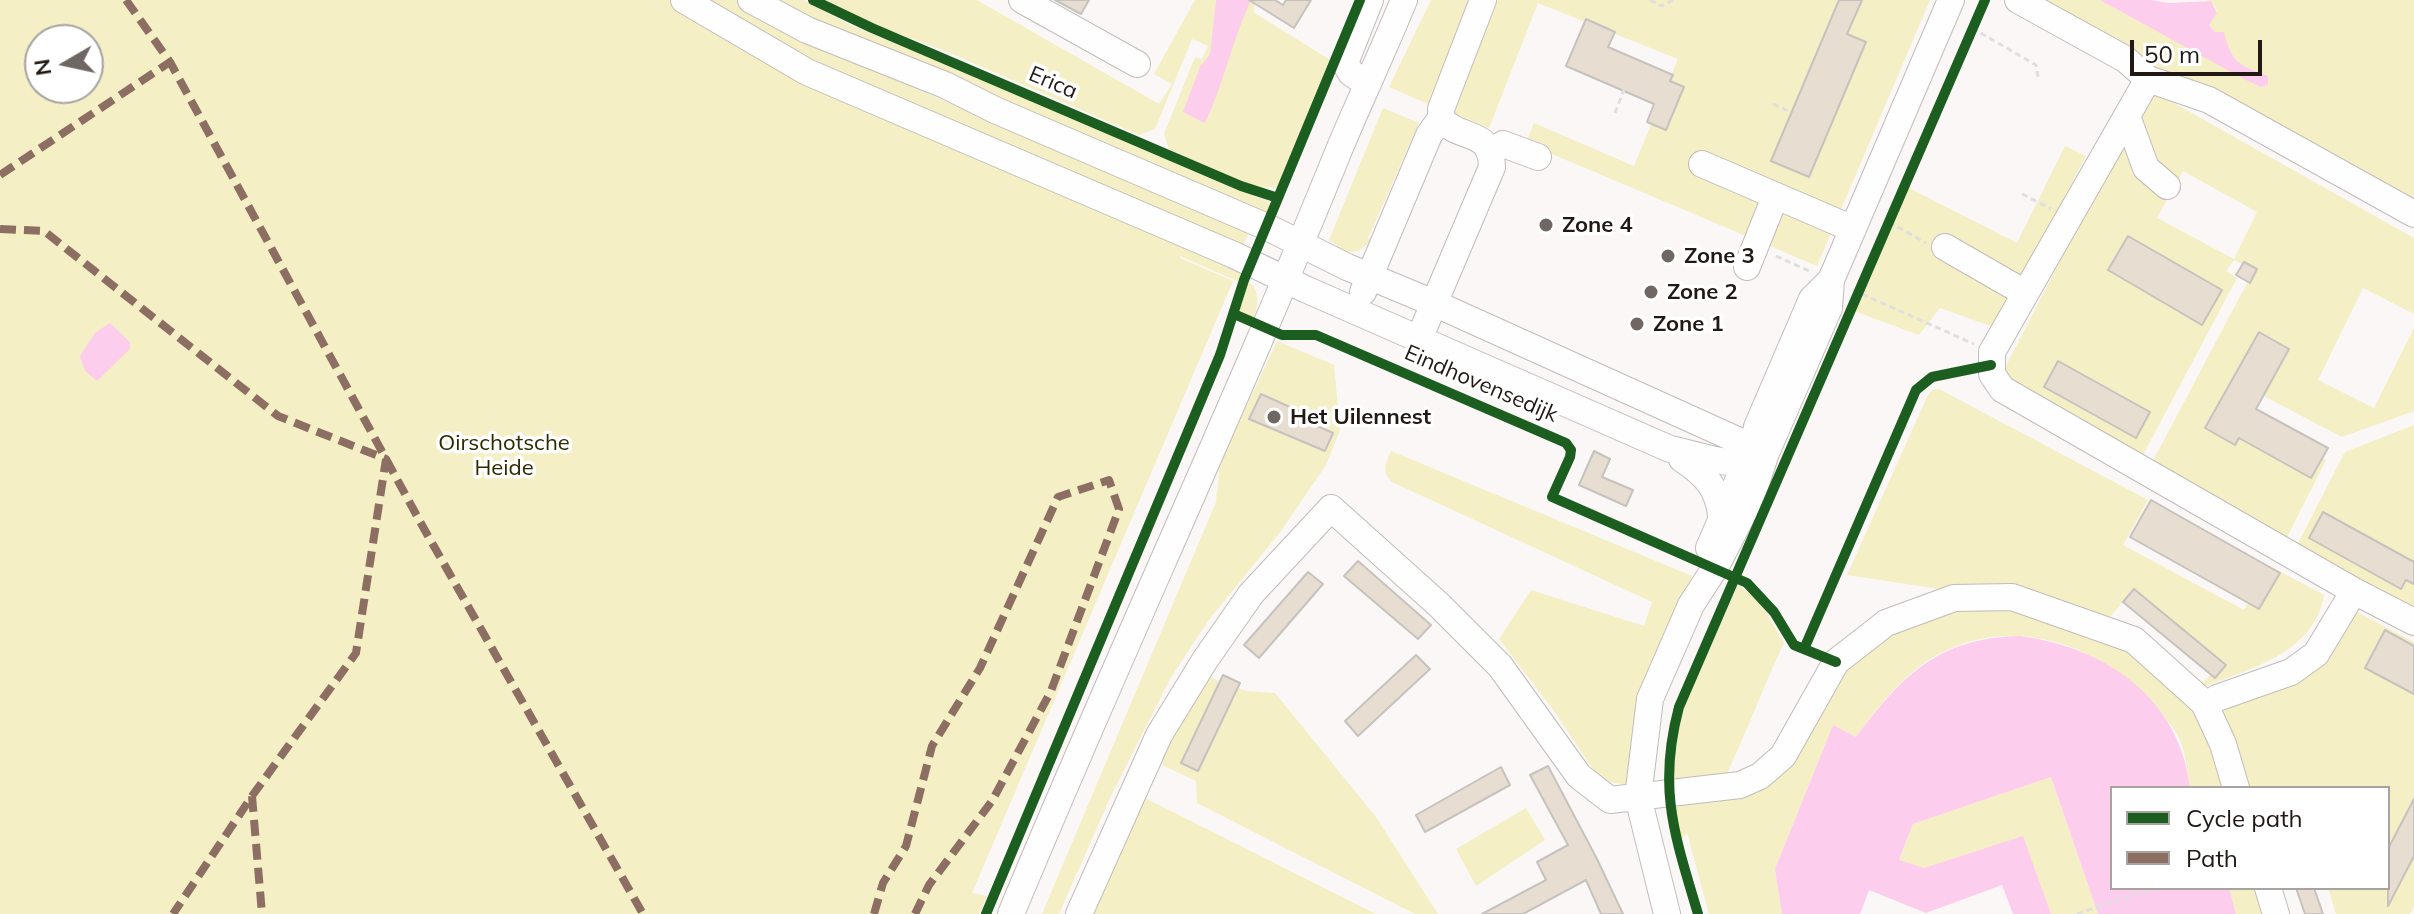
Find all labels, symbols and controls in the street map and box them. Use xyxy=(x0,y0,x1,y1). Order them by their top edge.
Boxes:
north arrow xyxy=(24,24,104,104)
scale bar xyxy=(2134,24,2266,74)
text: 50 m xyxy=(2144,39,2200,69)
text: N xyxy=(27,57,57,78)
street label: Erica xyxy=(1025,61,1081,105)
place label: Zone 4 xyxy=(1562,212,1633,238)
marker: Zone 4 xyxy=(1537,216,1555,234)
place label: Zone 3 xyxy=(1684,243,1755,269)
marker: Zone 3 xyxy=(1659,247,1677,265)
place label: Zone 2 xyxy=(1667,279,1738,305)
marker: Zone 2 xyxy=(1642,283,1660,301)
place label: Zone 1 xyxy=(1653,311,1724,337)
marker: Zone 1 xyxy=(1628,315,1646,333)
street label: Eindhovensedijk xyxy=(1400,340,1562,428)
place label: Het Uilennest xyxy=(1290,404,1431,430)
marker: Het Uilennest xyxy=(1265,408,1283,426)
park label: Oirschotsche Heide xyxy=(438,430,570,482)
legend xyxy=(2110,786,2390,890)
text: Cycle path xyxy=(2186,803,2303,833)
text: Path xyxy=(2186,843,2238,873)

